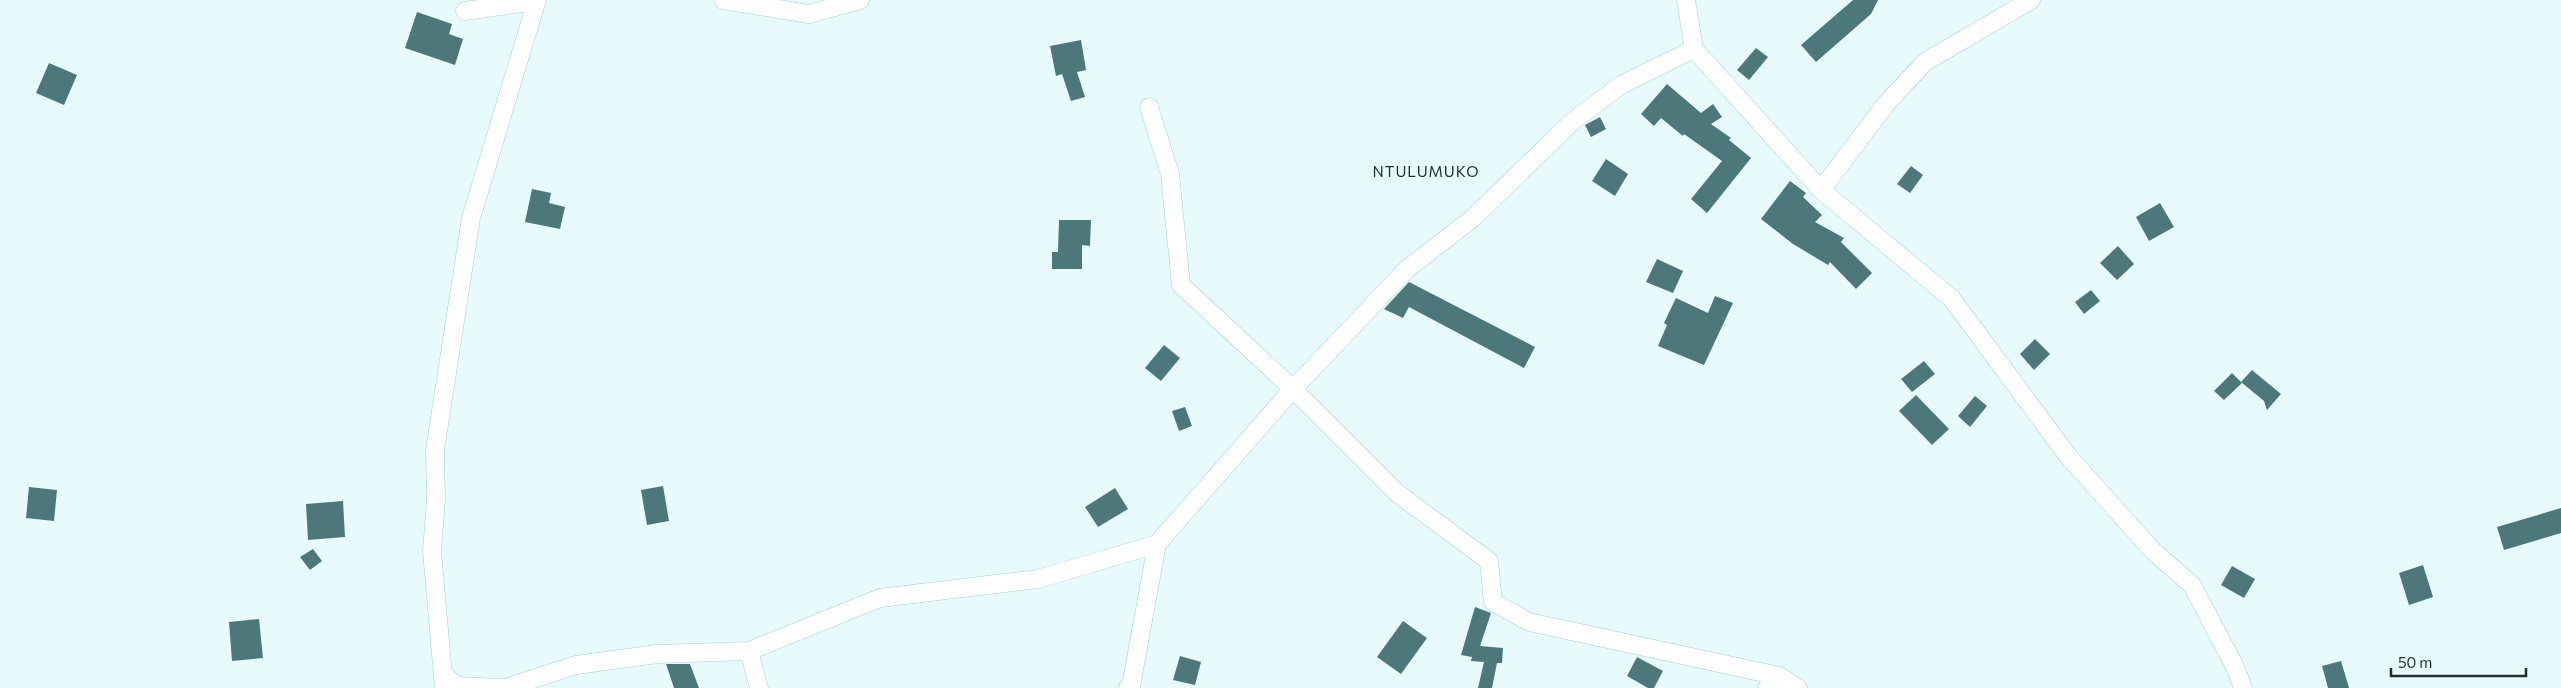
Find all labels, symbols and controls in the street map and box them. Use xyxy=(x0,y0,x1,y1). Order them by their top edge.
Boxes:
district label: NTULUMUKO xyxy=(1372,162,1480,180)
scale bar xyxy=(2391,646,2526,678)
text: 50 m xyxy=(2398,653,2432,671)

